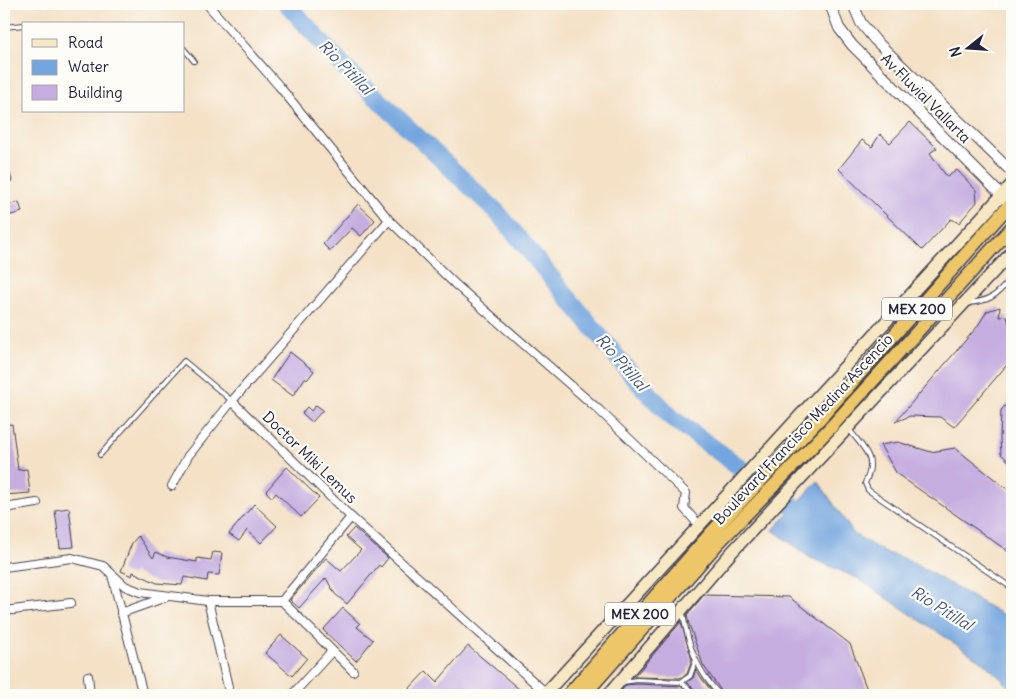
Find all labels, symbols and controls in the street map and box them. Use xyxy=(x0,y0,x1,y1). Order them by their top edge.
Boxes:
legend xyxy=(22,22,185,112)
north arrow xyxy=(944,22,994,72)
text: Road xyxy=(68,33,103,52)
water label: Rio Pitillal xyxy=(315,35,379,100)
text: N xyxy=(946,45,966,59)
street label: Av Fluvial Vallarta xyxy=(877,49,975,147)
text: Water xyxy=(68,57,109,76)
text: Building xyxy=(68,83,123,102)
road number: MEX 200 xyxy=(882,298,952,320)
water label: Rio Pitillal xyxy=(592,330,654,396)
street label: Boulevard Francisco Medina Ascencio xyxy=(709,330,897,528)
street label: Doctor Miki Lemus xyxy=(259,407,361,507)
water label: Rio Pitillal xyxy=(908,581,978,636)
road number: MEX 200 xyxy=(605,602,675,626)

